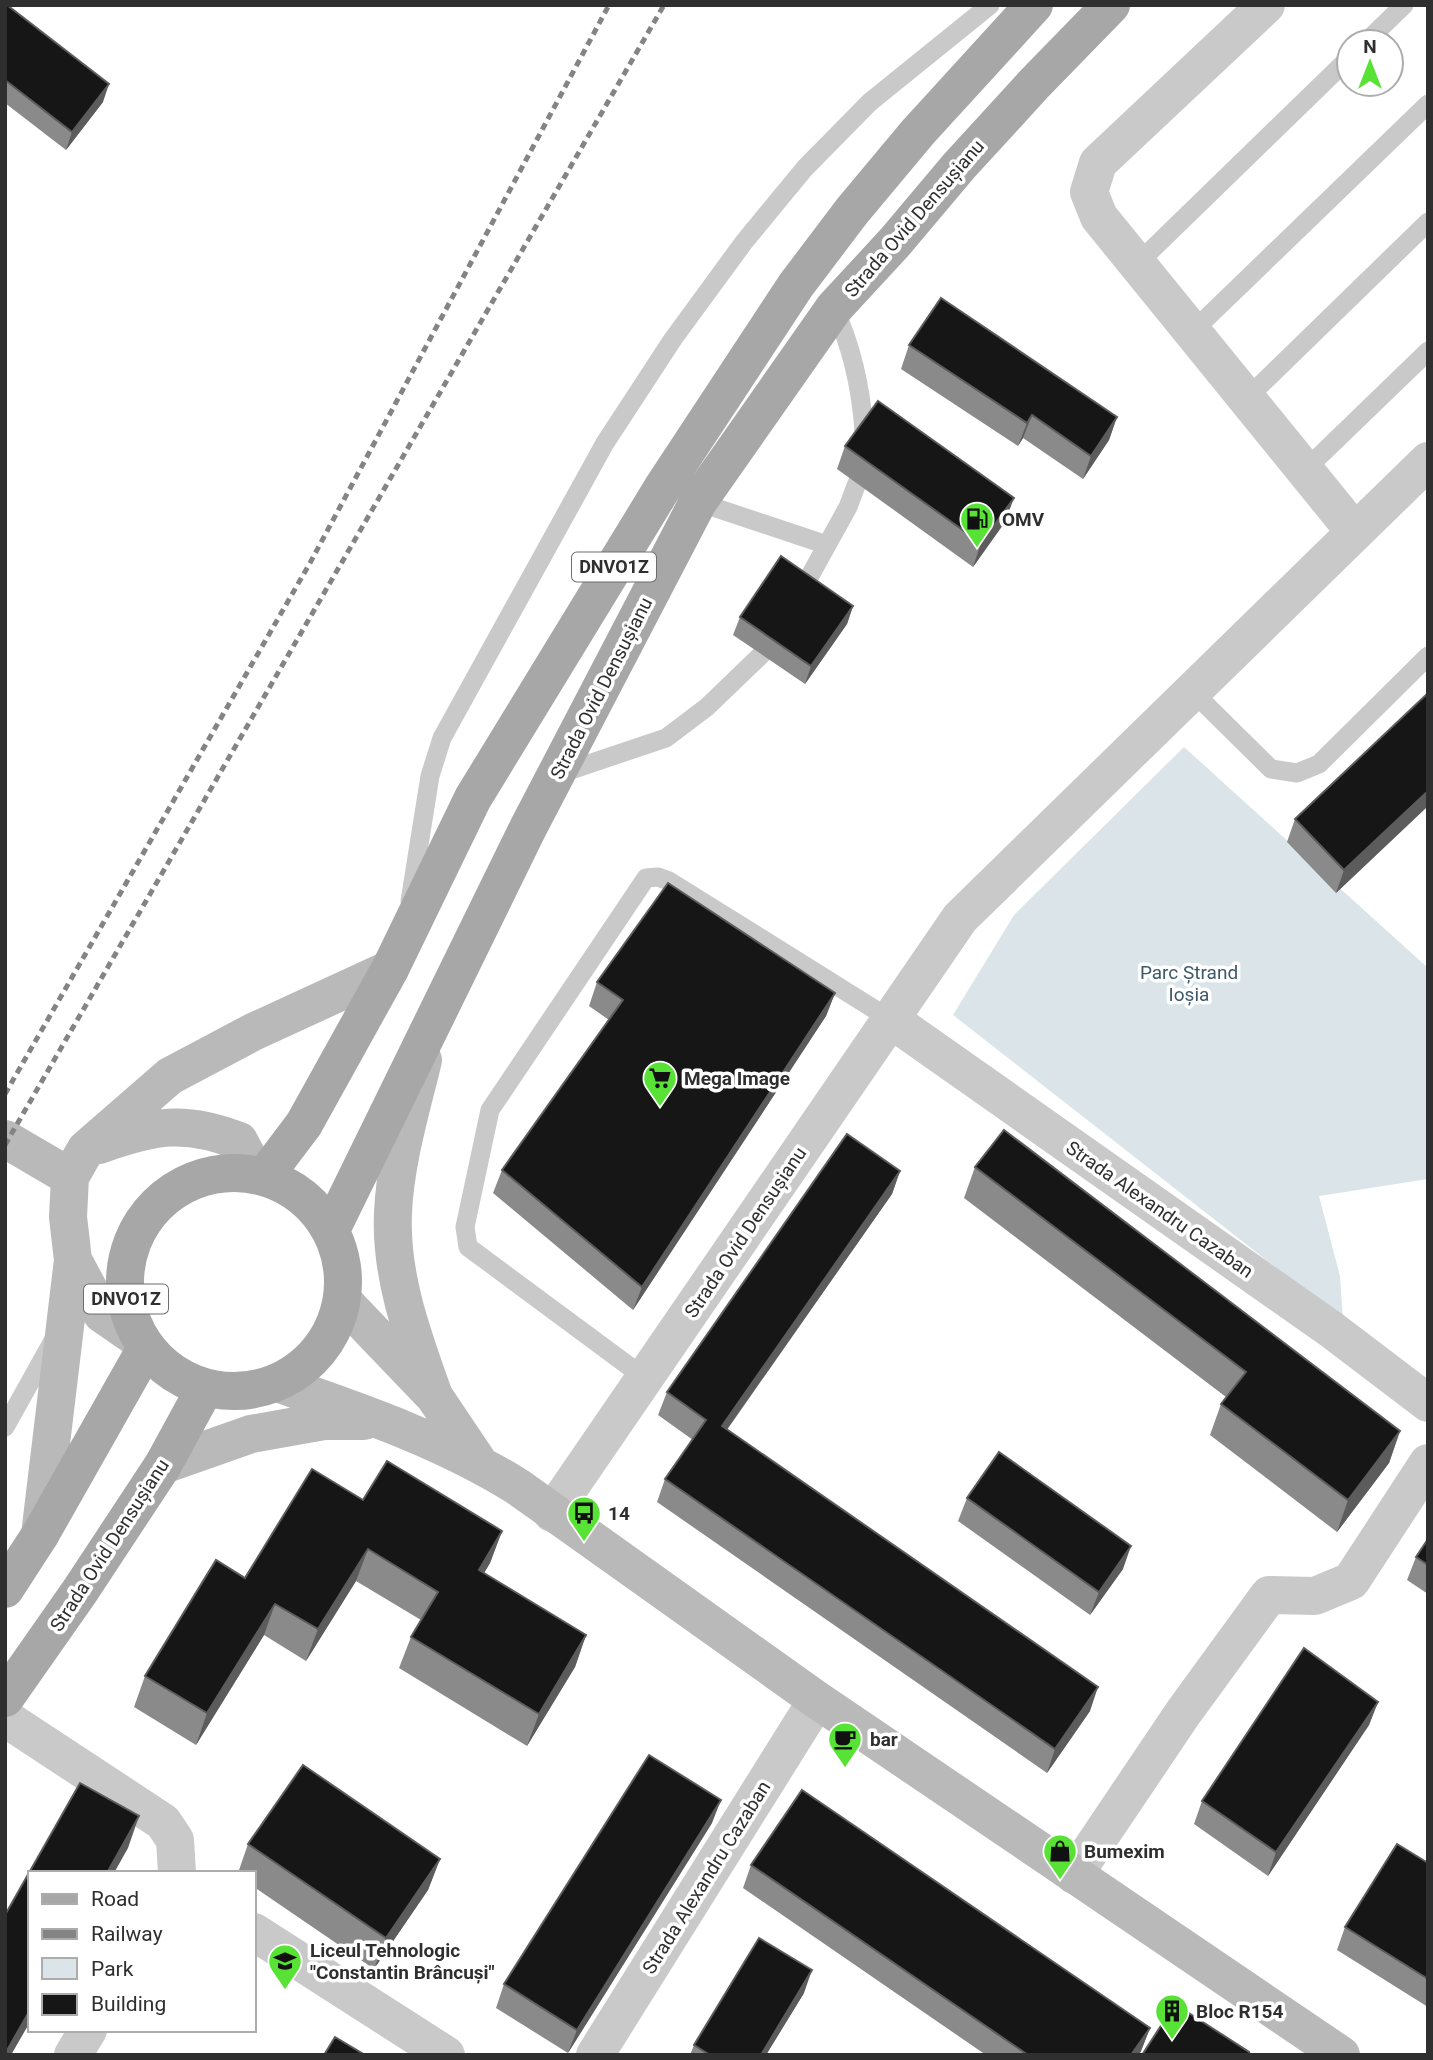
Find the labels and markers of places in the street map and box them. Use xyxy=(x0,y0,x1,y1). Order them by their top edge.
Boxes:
fuel station icon: OMV xyxy=(958,500,996,549)
place label: OMV xyxy=(1002,508,1045,531)
supermarket icon: Mega Image xyxy=(641,1059,679,1108)
place label: Mega Image xyxy=(684,1067,790,1090)
bus stop icon: 14 xyxy=(565,1494,603,1543)
place label: 14 xyxy=(608,1502,630,1525)
cafe icon: bar xyxy=(826,1720,864,1769)
place label: bar xyxy=(870,1728,898,1751)
shop icon: Bumexim xyxy=(1041,1832,1079,1881)
place label: Bumexim xyxy=(1084,1840,1165,1863)
place label: Liceul Tehnologic "Constantin Brâncuși" xyxy=(310,1939,495,1984)
school or university icon: Liceul Tehnologic "Constantin Brâncuși" xyxy=(266,1942,304,1991)
building icon: Bloc R154 xyxy=(1153,1992,1191,2041)
place label: Bloc R154 xyxy=(1196,2000,1283,2023)

